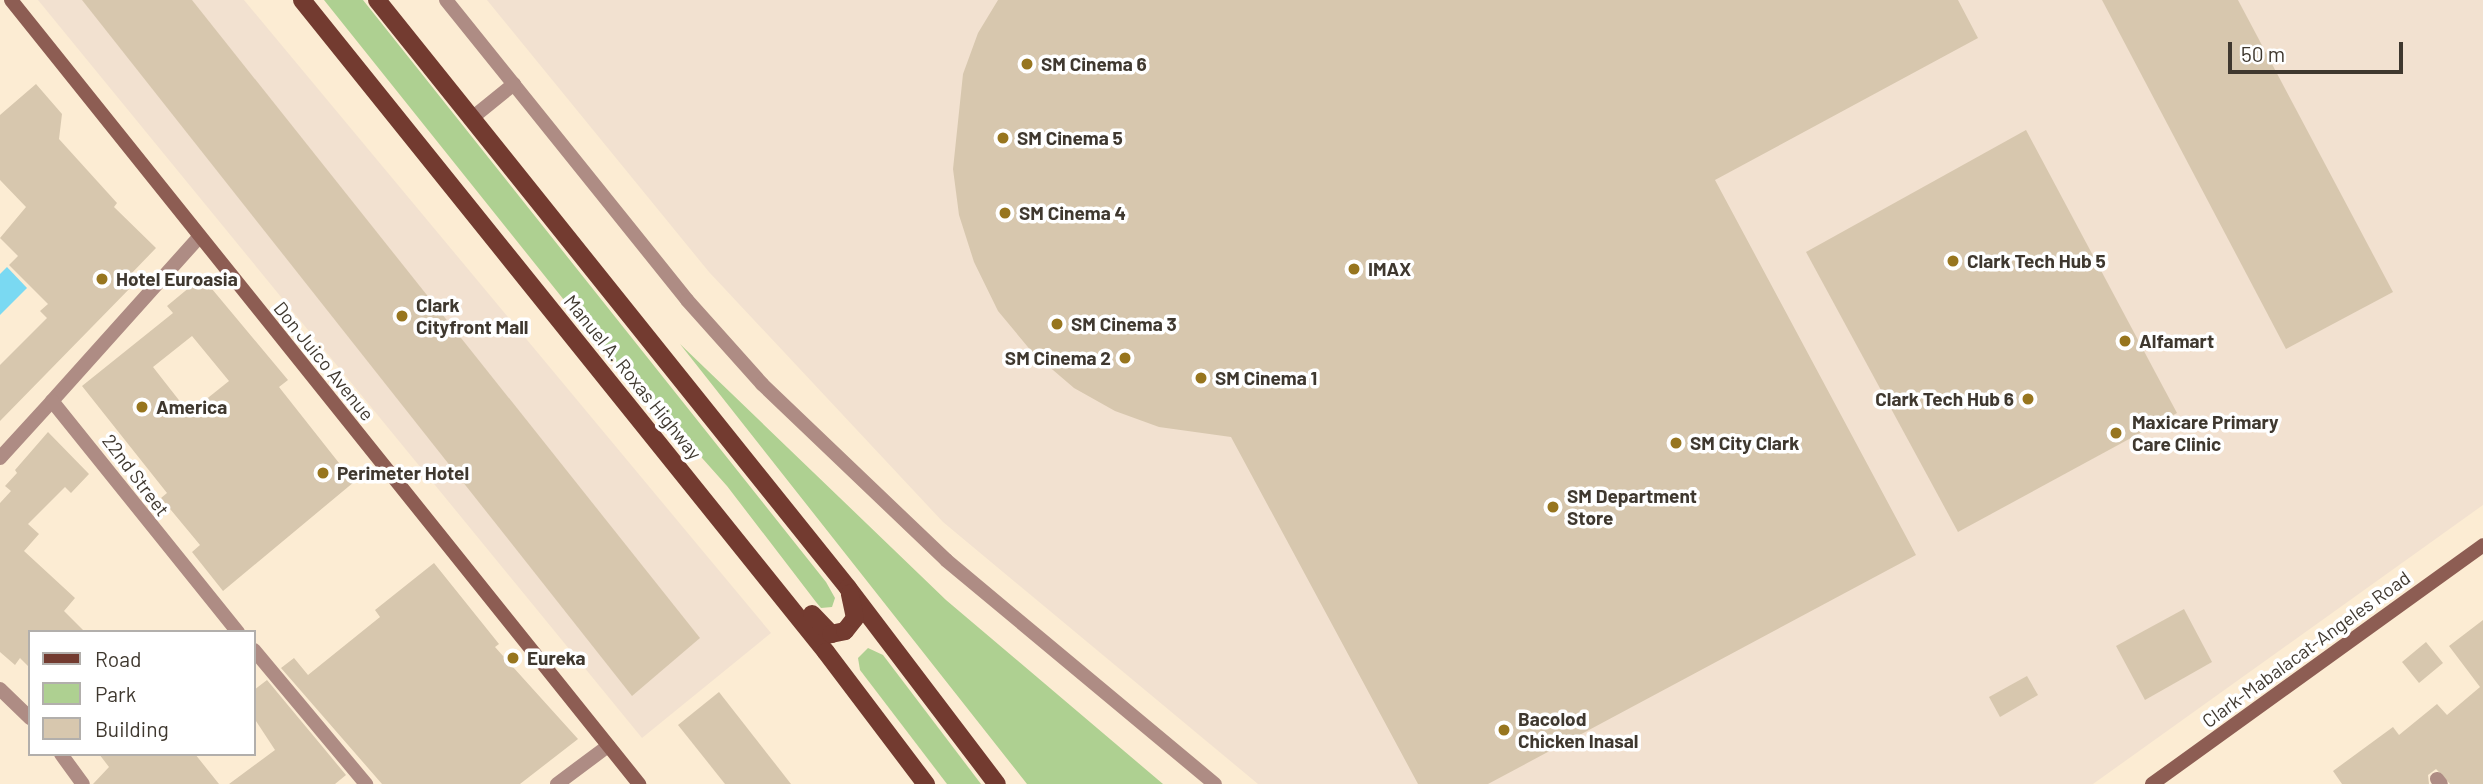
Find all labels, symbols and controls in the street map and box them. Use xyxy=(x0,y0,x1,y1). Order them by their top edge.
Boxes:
scale bar xyxy=(2231,28,2406,72)
text: 50 m xyxy=(2241,41,2285,66)
place label: SM Cinema 6 xyxy=(1041,53,1147,75)
marker: SM Cinema 6 xyxy=(1019,56,1035,72)
place label: SM Cinema 5 xyxy=(1017,127,1123,149)
marker: SM Cinema 5 xyxy=(995,130,1011,146)
place label: SM Cinema 4 xyxy=(1019,202,1126,224)
marker: SM Cinema 4 xyxy=(997,205,1013,221)
place label: Clark Tech Hub 5 xyxy=(1967,250,2106,272)
marker: Clark Tech Hub 5 xyxy=(1945,253,1961,269)
place label: IMAX xyxy=(1368,258,1411,280)
marker: IMAX xyxy=(1346,261,1362,277)
place label: Hotel Euroasia xyxy=(116,268,238,290)
marker: Hotel Euroasia xyxy=(94,271,110,287)
street label: Manuel A. Roxas Highway xyxy=(560,290,706,464)
place label: Clark Cityfront Mall xyxy=(416,294,528,338)
street label: Don Juico Avenue xyxy=(269,297,379,425)
marker: Clark Cityfront Mall xyxy=(394,308,410,324)
place label: SM Cinema 3 xyxy=(1071,313,1177,335)
marker: SM Cinema 3 xyxy=(1049,316,1065,332)
place label: Alfamart xyxy=(2139,330,2214,352)
marker: Alfamart xyxy=(2117,333,2133,349)
place label: SM Cinema 2 xyxy=(1005,347,1111,369)
marker: SM Cinema 2 xyxy=(1117,350,1133,366)
place label: SM Cinema 1 xyxy=(1215,367,1317,389)
marker: SM Cinema 1 xyxy=(1193,370,1209,386)
place label: Clark Tech Hub 6 xyxy=(1875,388,2014,410)
marker: Clark Tech Hub 6 xyxy=(2020,391,2036,407)
place label: America xyxy=(156,396,227,418)
marker: America xyxy=(134,399,150,415)
place label: Maxicare Primary Care Clinic xyxy=(2132,411,2279,455)
marker: Maxicare Primary Care Clinic xyxy=(2106,423,2126,443)
street label: 22nd Street xyxy=(98,430,174,520)
place label: SM City Clark xyxy=(1690,432,1799,454)
marker: SM City Clark xyxy=(1668,435,1684,451)
place label: Perimeter Hotel xyxy=(337,462,469,484)
marker: Perimeter Hotel xyxy=(315,465,331,481)
place label: SM Department Store xyxy=(1567,485,1697,529)
marker: SM Department Store xyxy=(1545,499,1561,515)
street label: Clark-Mabalacat-Angeles Road xyxy=(2198,566,2414,732)
legend xyxy=(28,630,256,756)
text: Road xyxy=(95,646,141,671)
place label: Eureka xyxy=(527,647,586,669)
marker: Eureka xyxy=(505,650,521,666)
text: Park xyxy=(95,681,136,706)
place label: Bacolod Chicken Inasal xyxy=(1518,708,1638,752)
text: Building xyxy=(95,716,169,741)
marker: Bacolod Chicken Inasal xyxy=(1496,722,1512,738)

